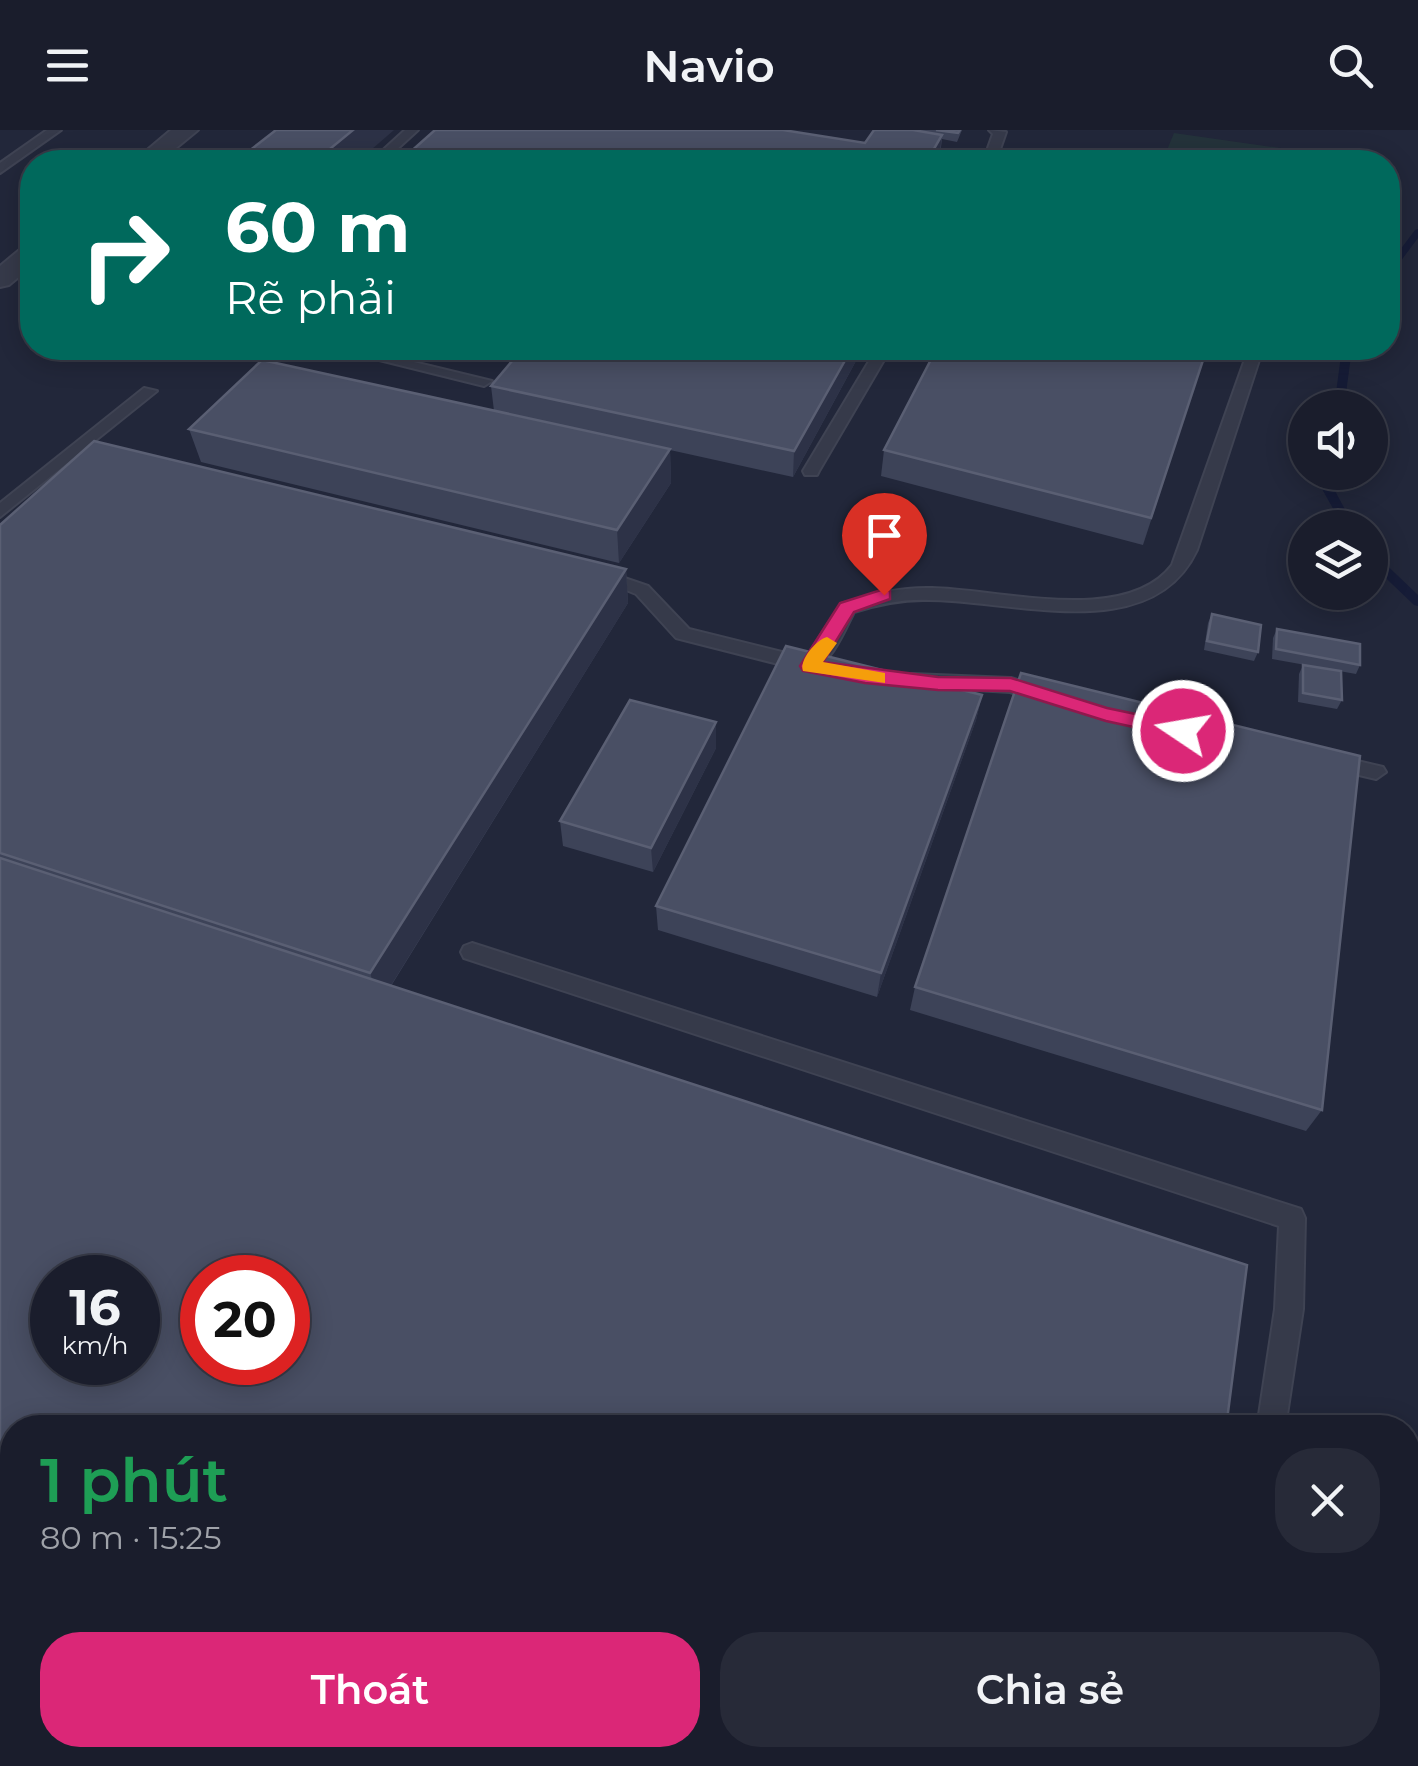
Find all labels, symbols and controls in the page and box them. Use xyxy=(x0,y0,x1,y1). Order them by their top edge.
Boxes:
icon: menu xyxy=(40,38,95,93)
text: Navio xyxy=(643,38,775,93)
icon: search xyxy=(1323,38,1378,93)
text: 60 m xyxy=(225,184,410,270)
icon: right xyxy=(60,190,190,320)
text: Rẽ phải xyxy=(225,270,396,325)
map controls xyxy=(1288,390,1388,610)
button: sound xyxy=(1288,390,1388,490)
pin xyxy=(842,493,927,596)
icon: arrive xyxy=(857,508,912,563)
button: layers xyxy=(1288,510,1388,610)
position arrow xyxy=(1131,679,1235,783)
speed limit sign: 20 xyxy=(180,1255,310,1385)
text: 16 xyxy=(69,1277,121,1338)
text: km/h xyxy=(62,1330,128,1360)
text: 1 phút xyxy=(40,1444,228,1517)
button: close xyxy=(1275,1448,1380,1553)
text: 80 m · 15:25 xyxy=(40,1518,222,1557)
button: Thoát xyxy=(40,1632,700,1747)
button: Chia sẻ xyxy=(720,1632,1380,1747)

